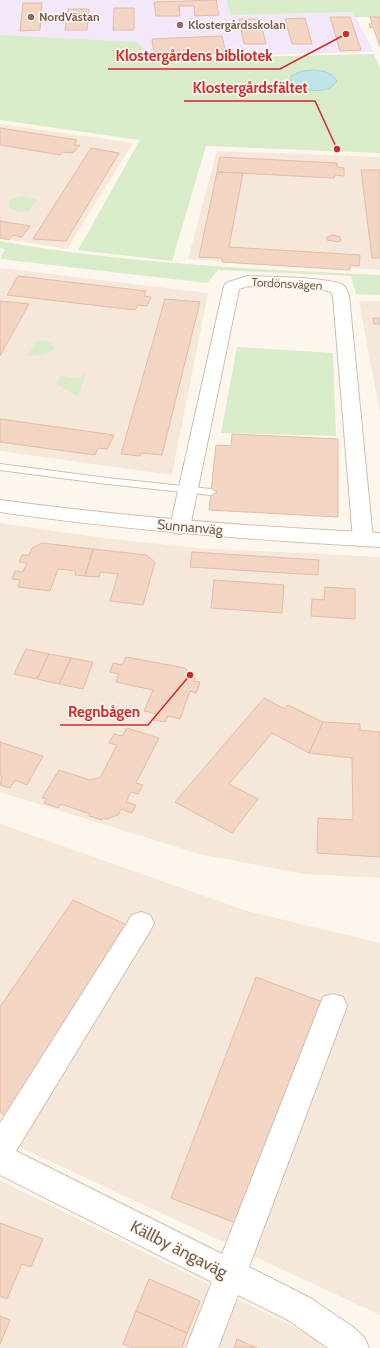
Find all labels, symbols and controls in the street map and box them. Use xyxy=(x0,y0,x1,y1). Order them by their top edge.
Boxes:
place label: NordVästan xyxy=(39,9,100,24)
marker: NordVästan xyxy=(26,12,36,22)
place label: Klostergårdsskolan xyxy=(188,17,286,32)
marker: Klostergårdsskolan xyxy=(175,20,185,30)
callout: Klostergårdens bibliotek xyxy=(108,42,280,69)
text: Klostergårdens bibliotek xyxy=(116,47,273,65)
callout: Klostergårdsfältet xyxy=(184,74,315,101)
text: Klostergårdsfältet xyxy=(192,79,308,97)
street label: Tordönsvägen xyxy=(251,274,323,293)
street label: Sunnanväg xyxy=(156,515,225,539)
callout: Regnbågen xyxy=(60,698,148,725)
text: Regnbågen xyxy=(68,703,140,721)
street label: Källby ängaväg xyxy=(127,1216,231,1282)

